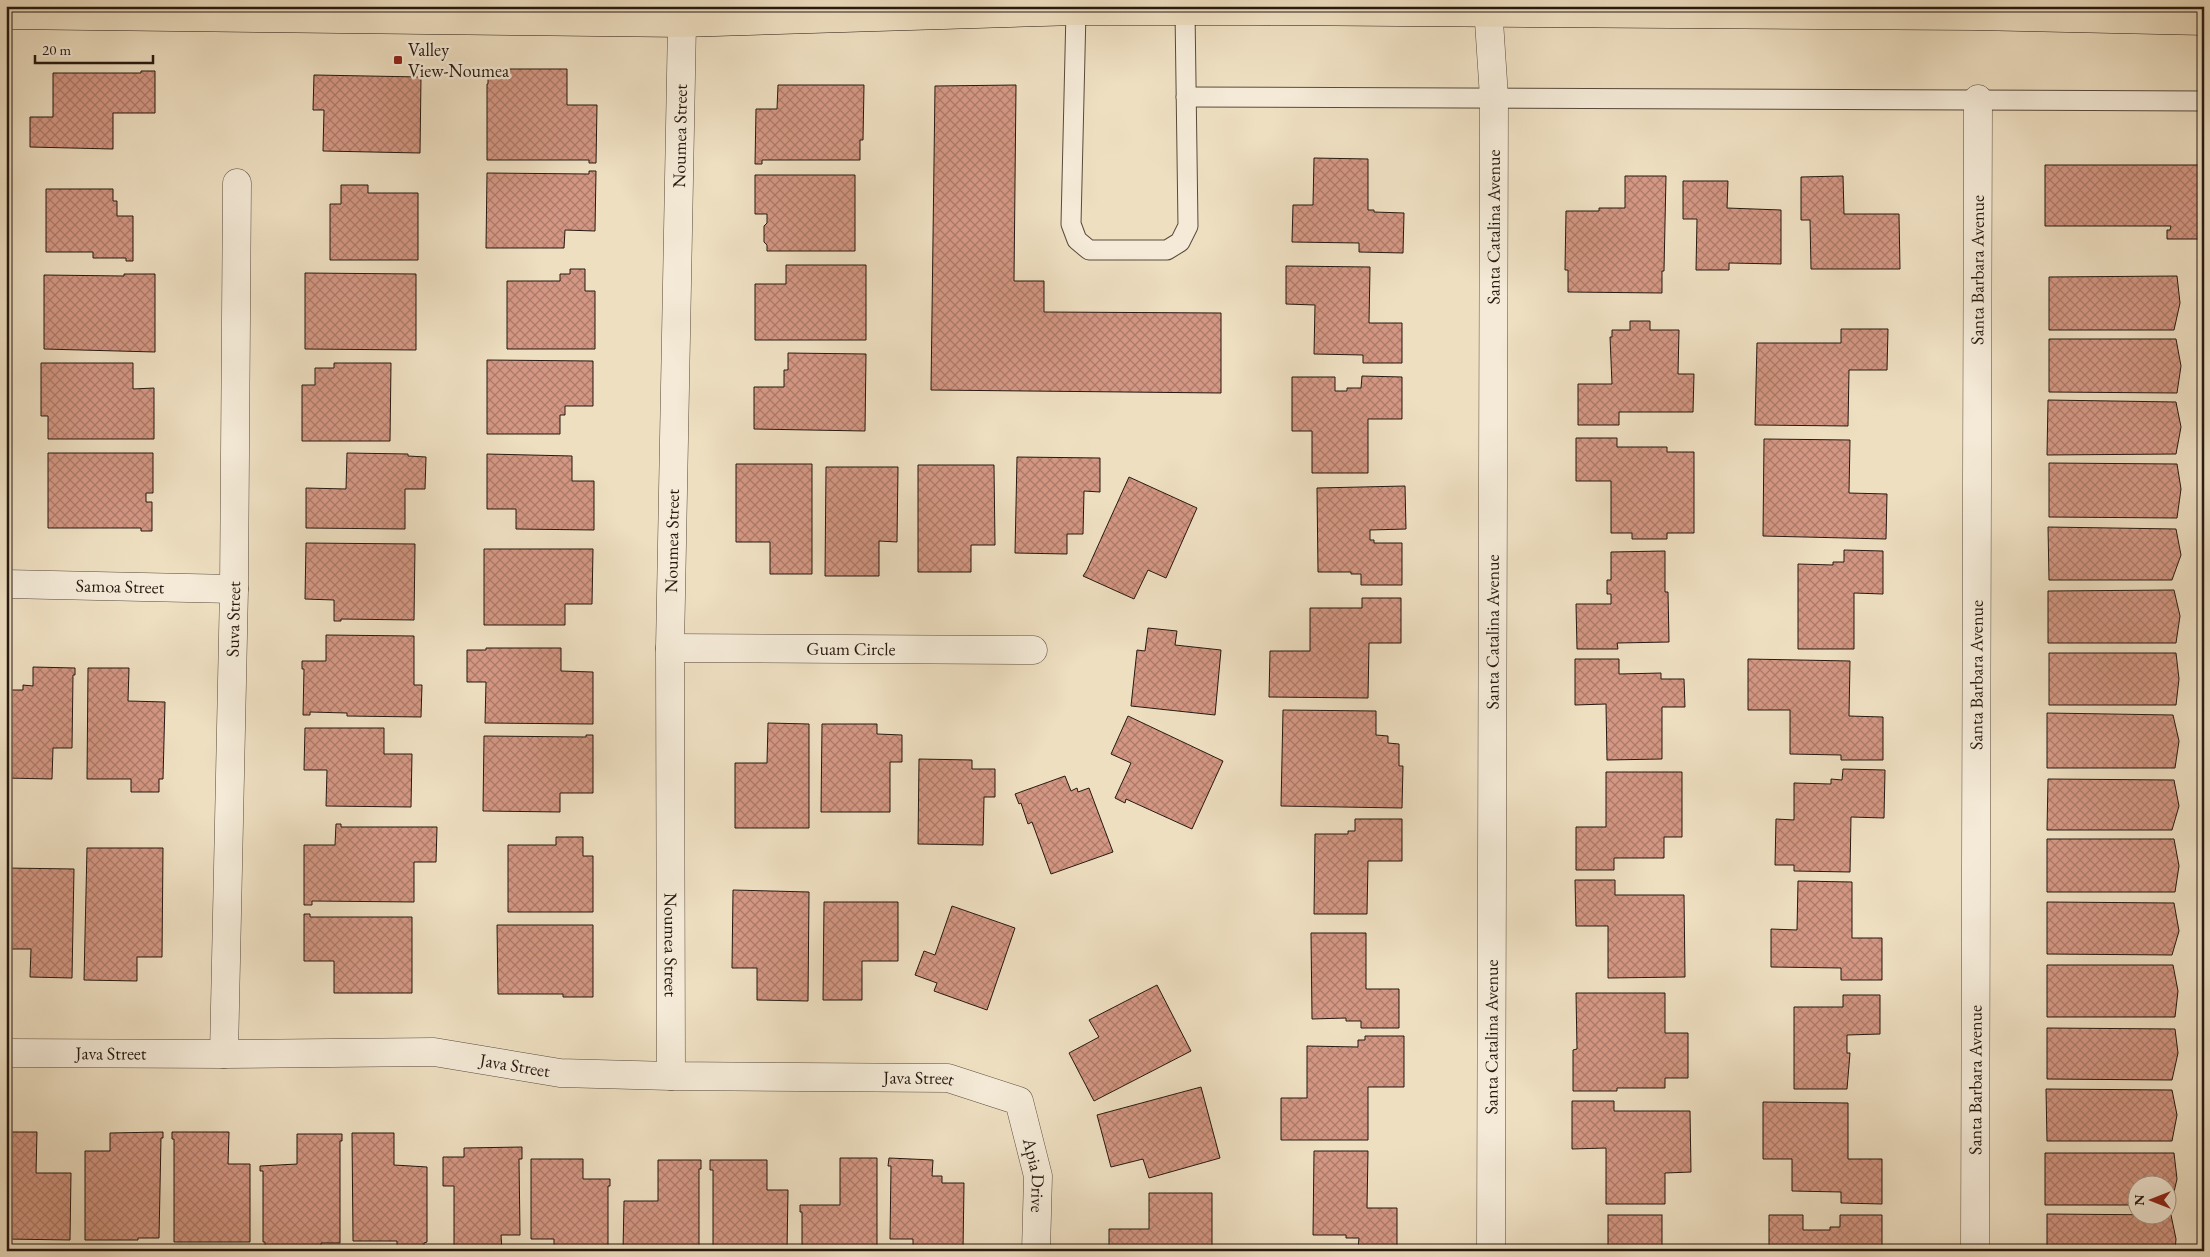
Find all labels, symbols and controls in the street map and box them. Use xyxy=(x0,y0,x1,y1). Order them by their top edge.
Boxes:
scale bar xyxy=(35,32,152,64)
place label: Valley View-Noumea xyxy=(408,38,510,82)
text: 20 m xyxy=(42,40,71,59)
marker: Valley View-Noumea xyxy=(392,54,404,66)
street label: Noumea Street xyxy=(667,83,692,188)
street label: Santa Catalina Avenue xyxy=(1481,149,1505,305)
street label: Santa Barbara Avenue xyxy=(1965,195,1989,345)
street label: Noumea Street xyxy=(659,488,684,593)
street label: Santa Catalina Avenue xyxy=(1480,554,1504,710)
street label: Samoa Street xyxy=(75,574,165,598)
street label: Suva Street xyxy=(221,581,245,657)
street label: Santa Barbara Avenue xyxy=(1964,600,1988,750)
street label: Guam Circle xyxy=(806,637,896,660)
street label: Noumea Street xyxy=(660,893,683,997)
street label: Santa Catalina Avenue xyxy=(1479,959,1503,1115)
street label: Santa Barbara Avenue xyxy=(1963,1005,1987,1155)
street label: Java Street xyxy=(73,1041,147,1065)
street label: Java Street xyxy=(476,1047,552,1082)
street label: Java Street xyxy=(881,1066,958,1091)
street label: Apia Drive xyxy=(1018,1134,1050,1213)
north arrow xyxy=(2128,1174,2178,1224)
text: N xyxy=(2130,1194,2148,1206)

